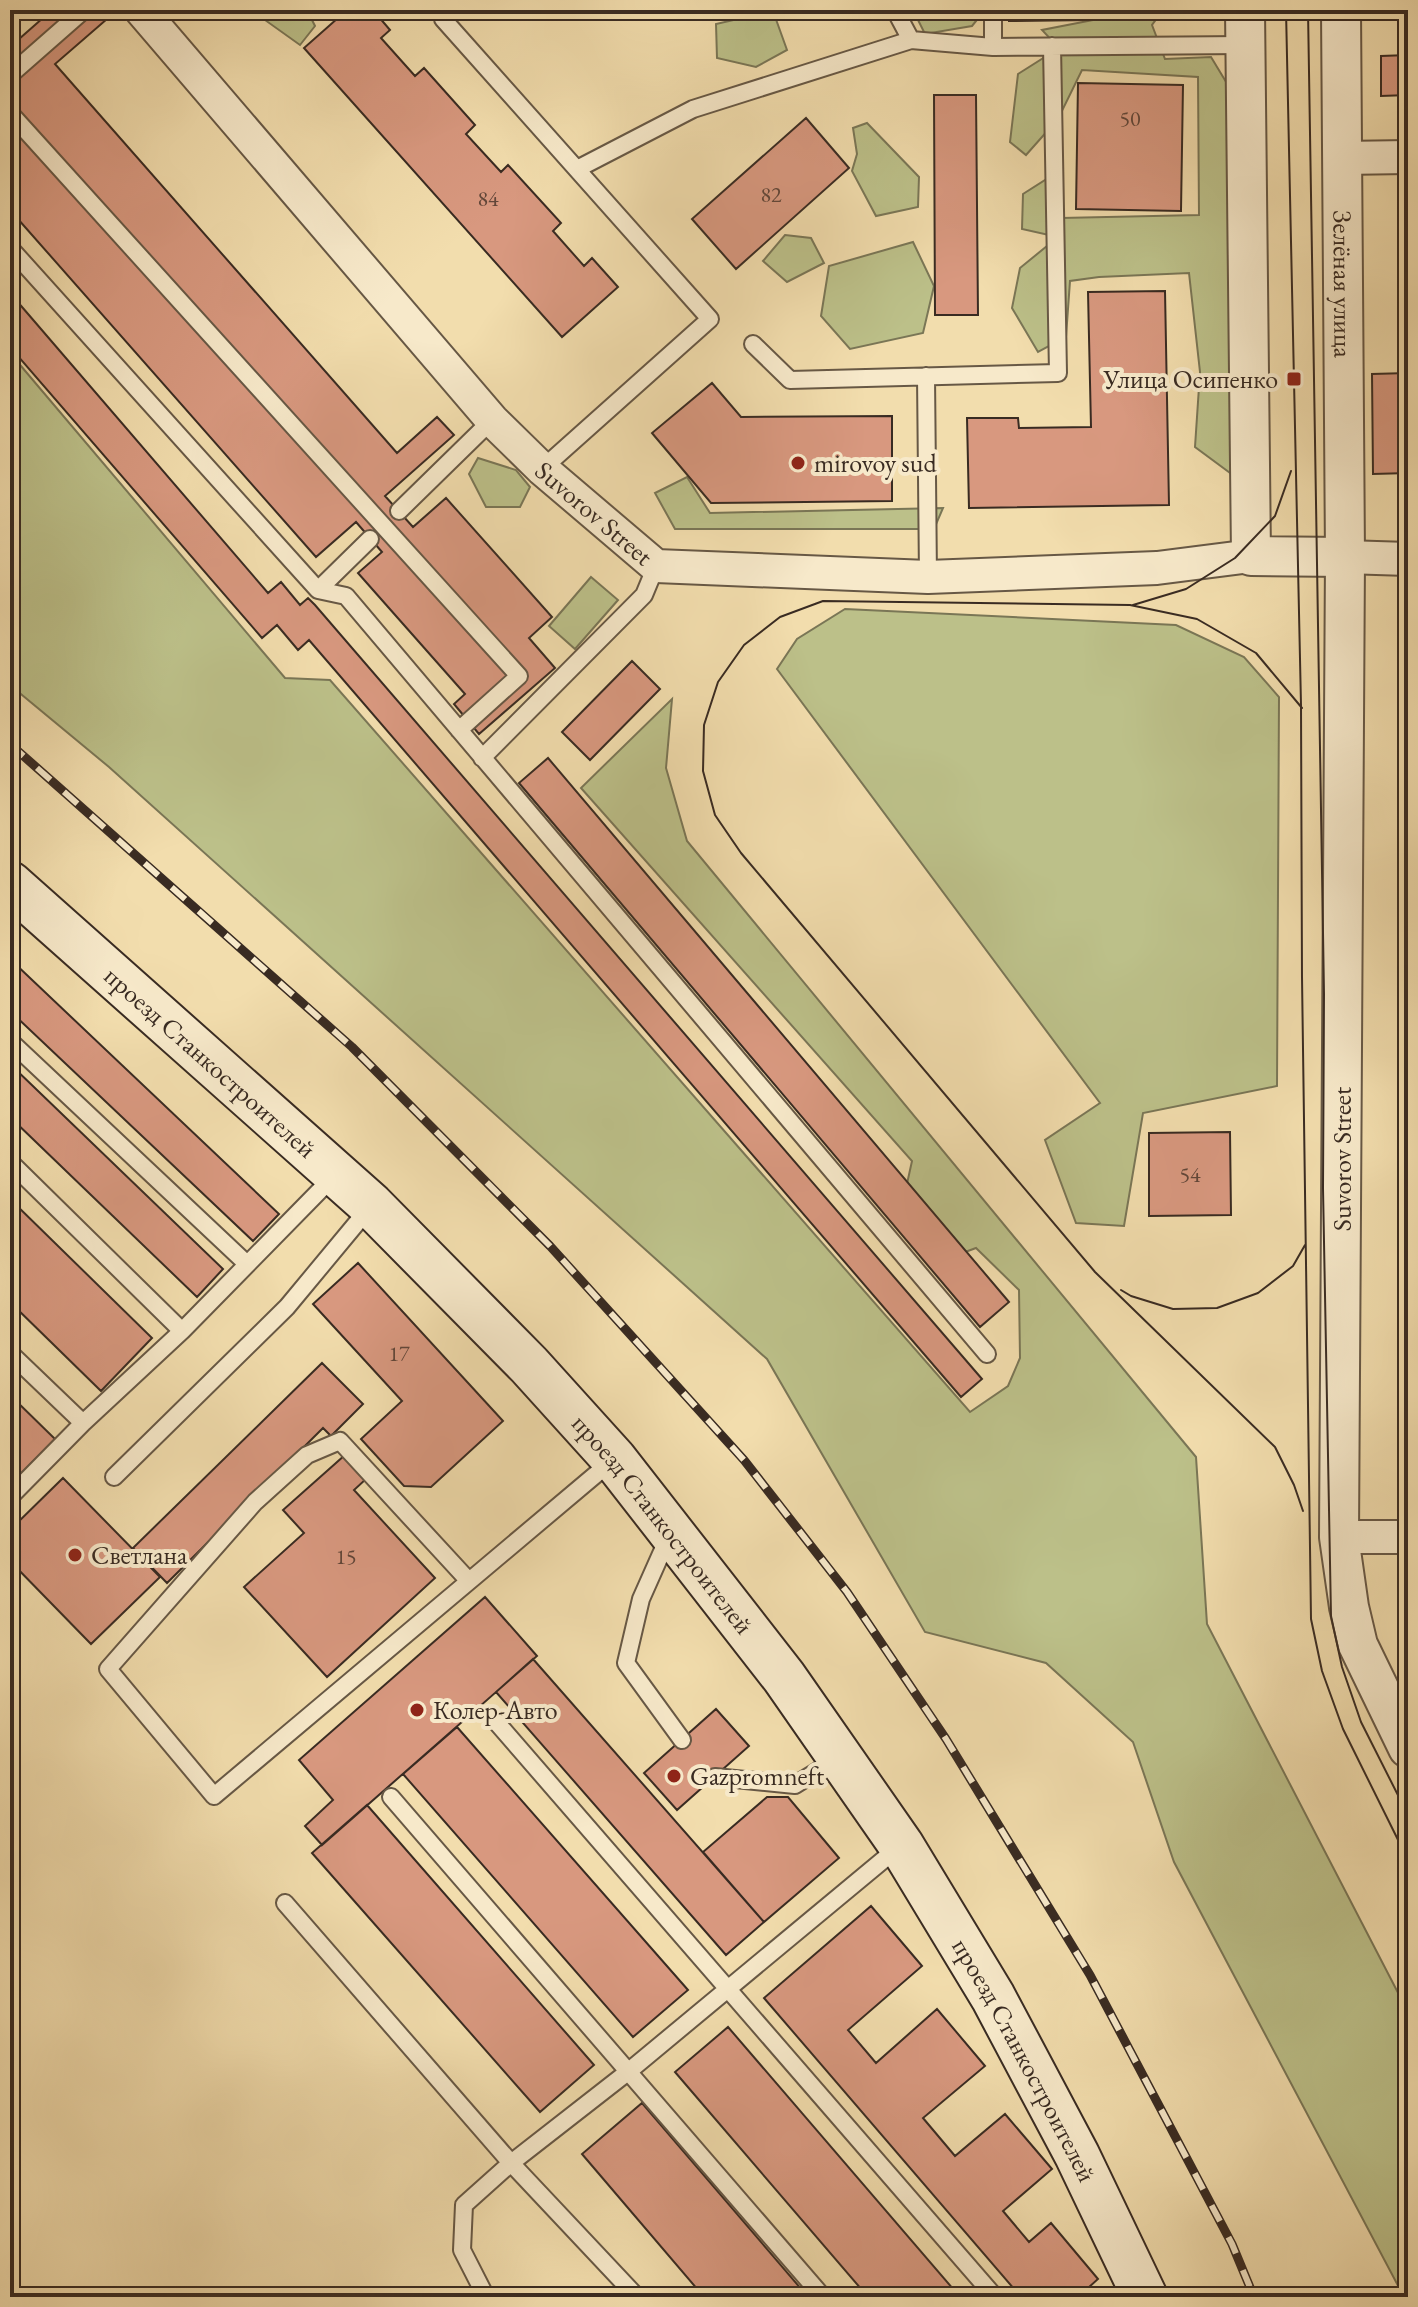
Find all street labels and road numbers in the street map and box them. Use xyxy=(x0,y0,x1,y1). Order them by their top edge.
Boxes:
street label: Зелёная улица xyxy=(1325,210,1361,359)
street label: Suvorov Street xyxy=(528,454,660,573)
street label: проезд Станкостроителей xyxy=(97,959,324,1166)
street label: Suvorov Street xyxy=(1325,1087,1359,1231)
street label: проезд Станкостроителей xyxy=(565,1407,761,1641)
street label: проезд Станкостроителей xyxy=(944,1932,1104,2188)

